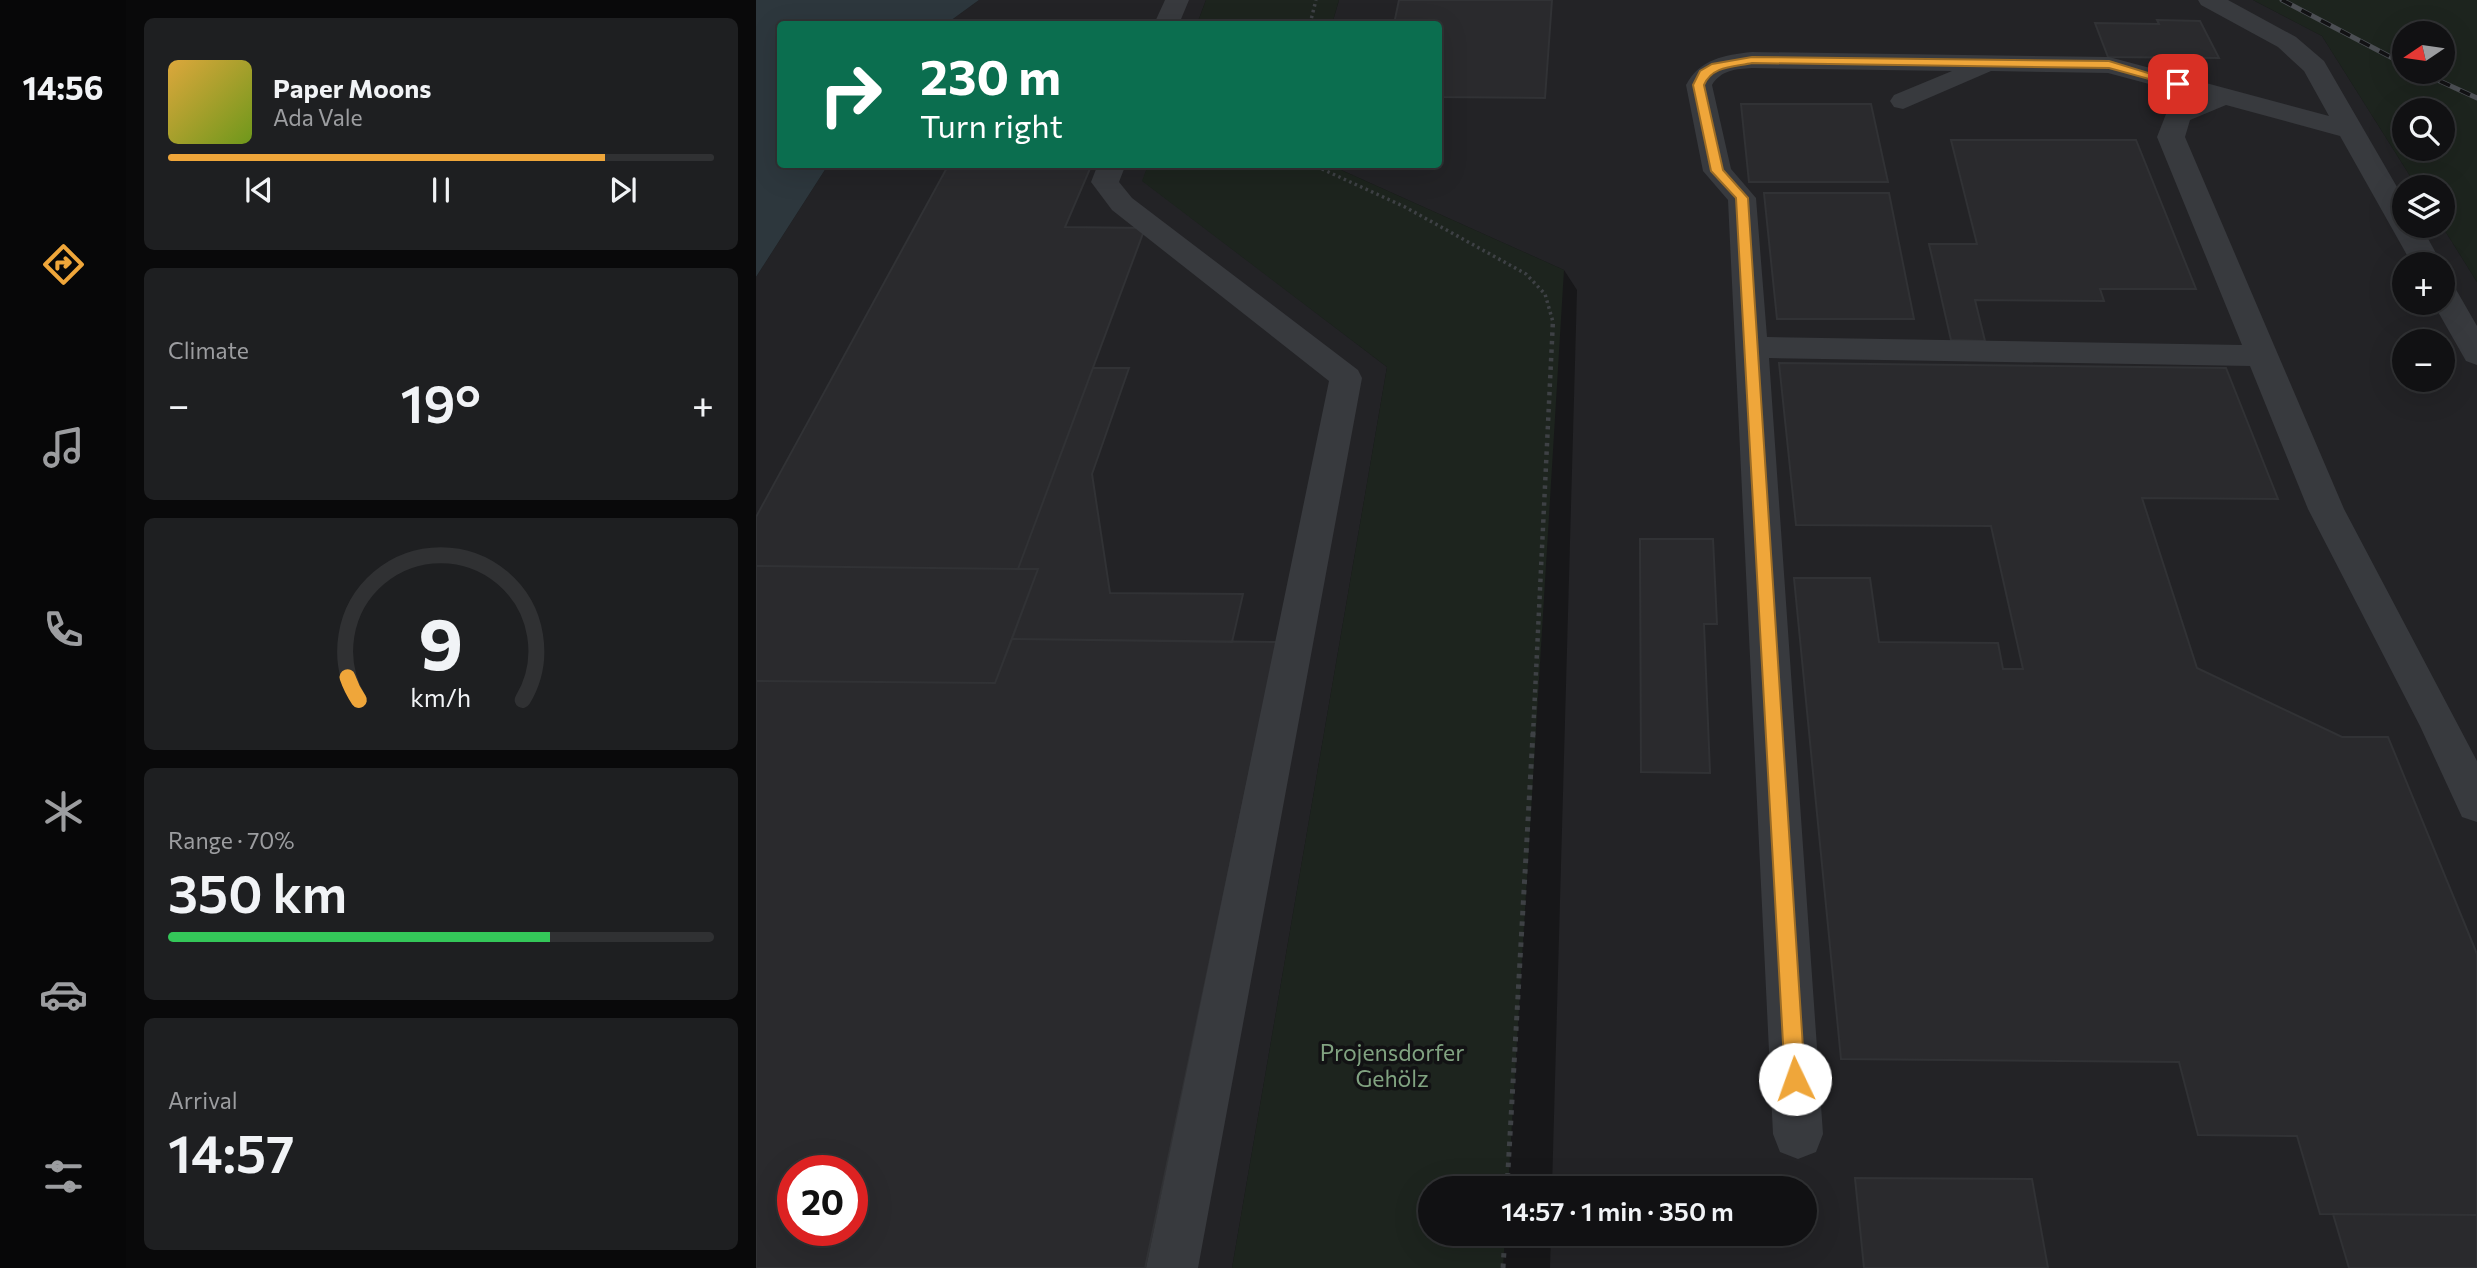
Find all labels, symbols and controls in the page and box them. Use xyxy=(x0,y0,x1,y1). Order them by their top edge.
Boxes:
north arrow xyxy=(2392,21,2455,84)
map controls xyxy=(2392,21,2455,392)
text: 230 m xyxy=(920,45,1061,105)
icon: right xyxy=(805,49,896,140)
pin xyxy=(2148,54,2208,114)
icon: arrive xyxy=(2159,65,2197,103)
text: 14:56 xyxy=(23,67,103,107)
text: Paper Moons xyxy=(273,72,431,103)
button: search xyxy=(2392,98,2455,161)
text: Ada Vale xyxy=(273,103,363,131)
text: Turn right xyxy=(920,105,1063,145)
icon: previous xyxy=(240,171,278,209)
icon: pause xyxy=(422,171,460,209)
icon: next xyxy=(604,171,642,209)
button: layers xyxy=(2392,175,2455,238)
icon: directions xyxy=(39,240,88,289)
button: + xyxy=(2392,252,2455,315)
button: − xyxy=(2392,329,2455,392)
text: Climate xyxy=(168,336,249,364)
text: 19° xyxy=(400,370,481,434)
text: − xyxy=(168,380,190,427)
text: + xyxy=(692,380,714,427)
icon: music xyxy=(39,423,88,472)
text: 9 xyxy=(419,596,463,685)
icon: phone xyxy=(39,605,88,654)
text: km/h xyxy=(411,682,471,712)
icon: climate xyxy=(39,787,88,836)
text: Range · 70% xyxy=(168,826,295,854)
text: 350 km xyxy=(168,860,347,924)
icon: car xyxy=(39,970,88,1019)
park label: Projensdorfer Gehölz xyxy=(1320,1038,1464,1092)
position arrow xyxy=(1758,1042,1832,1116)
text: Arrival xyxy=(168,1086,238,1114)
text: 14:57 xyxy=(168,1120,294,1184)
icon: filters xyxy=(39,1152,88,1201)
speed limit sign: 20 xyxy=(777,1155,868,1246)
text: 14:57 · 1 min · 350 m xyxy=(1501,1195,1734,1226)

